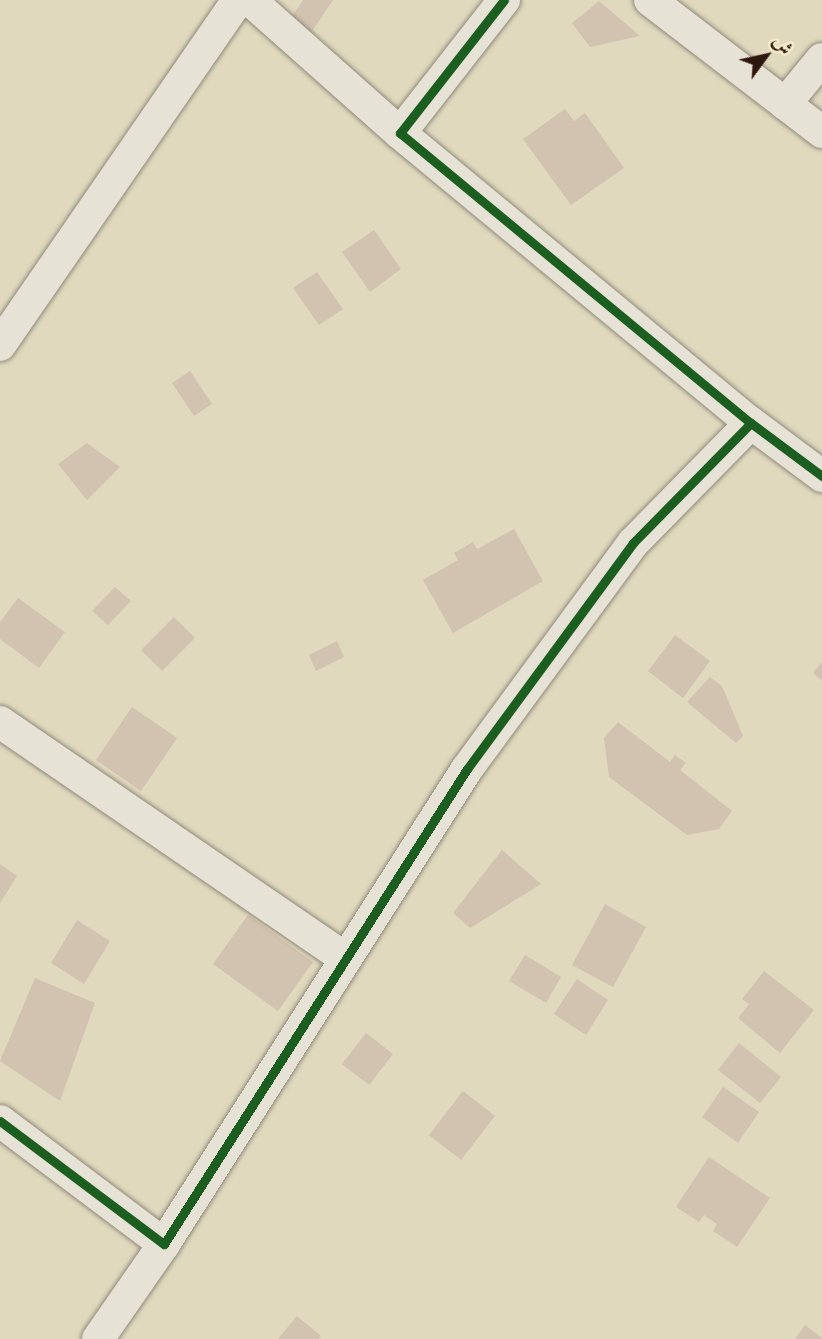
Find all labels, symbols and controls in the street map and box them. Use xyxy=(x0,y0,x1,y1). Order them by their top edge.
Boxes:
north arrow xyxy=(731,21,801,91)
text: ش xyxy=(767,29,800,60)

